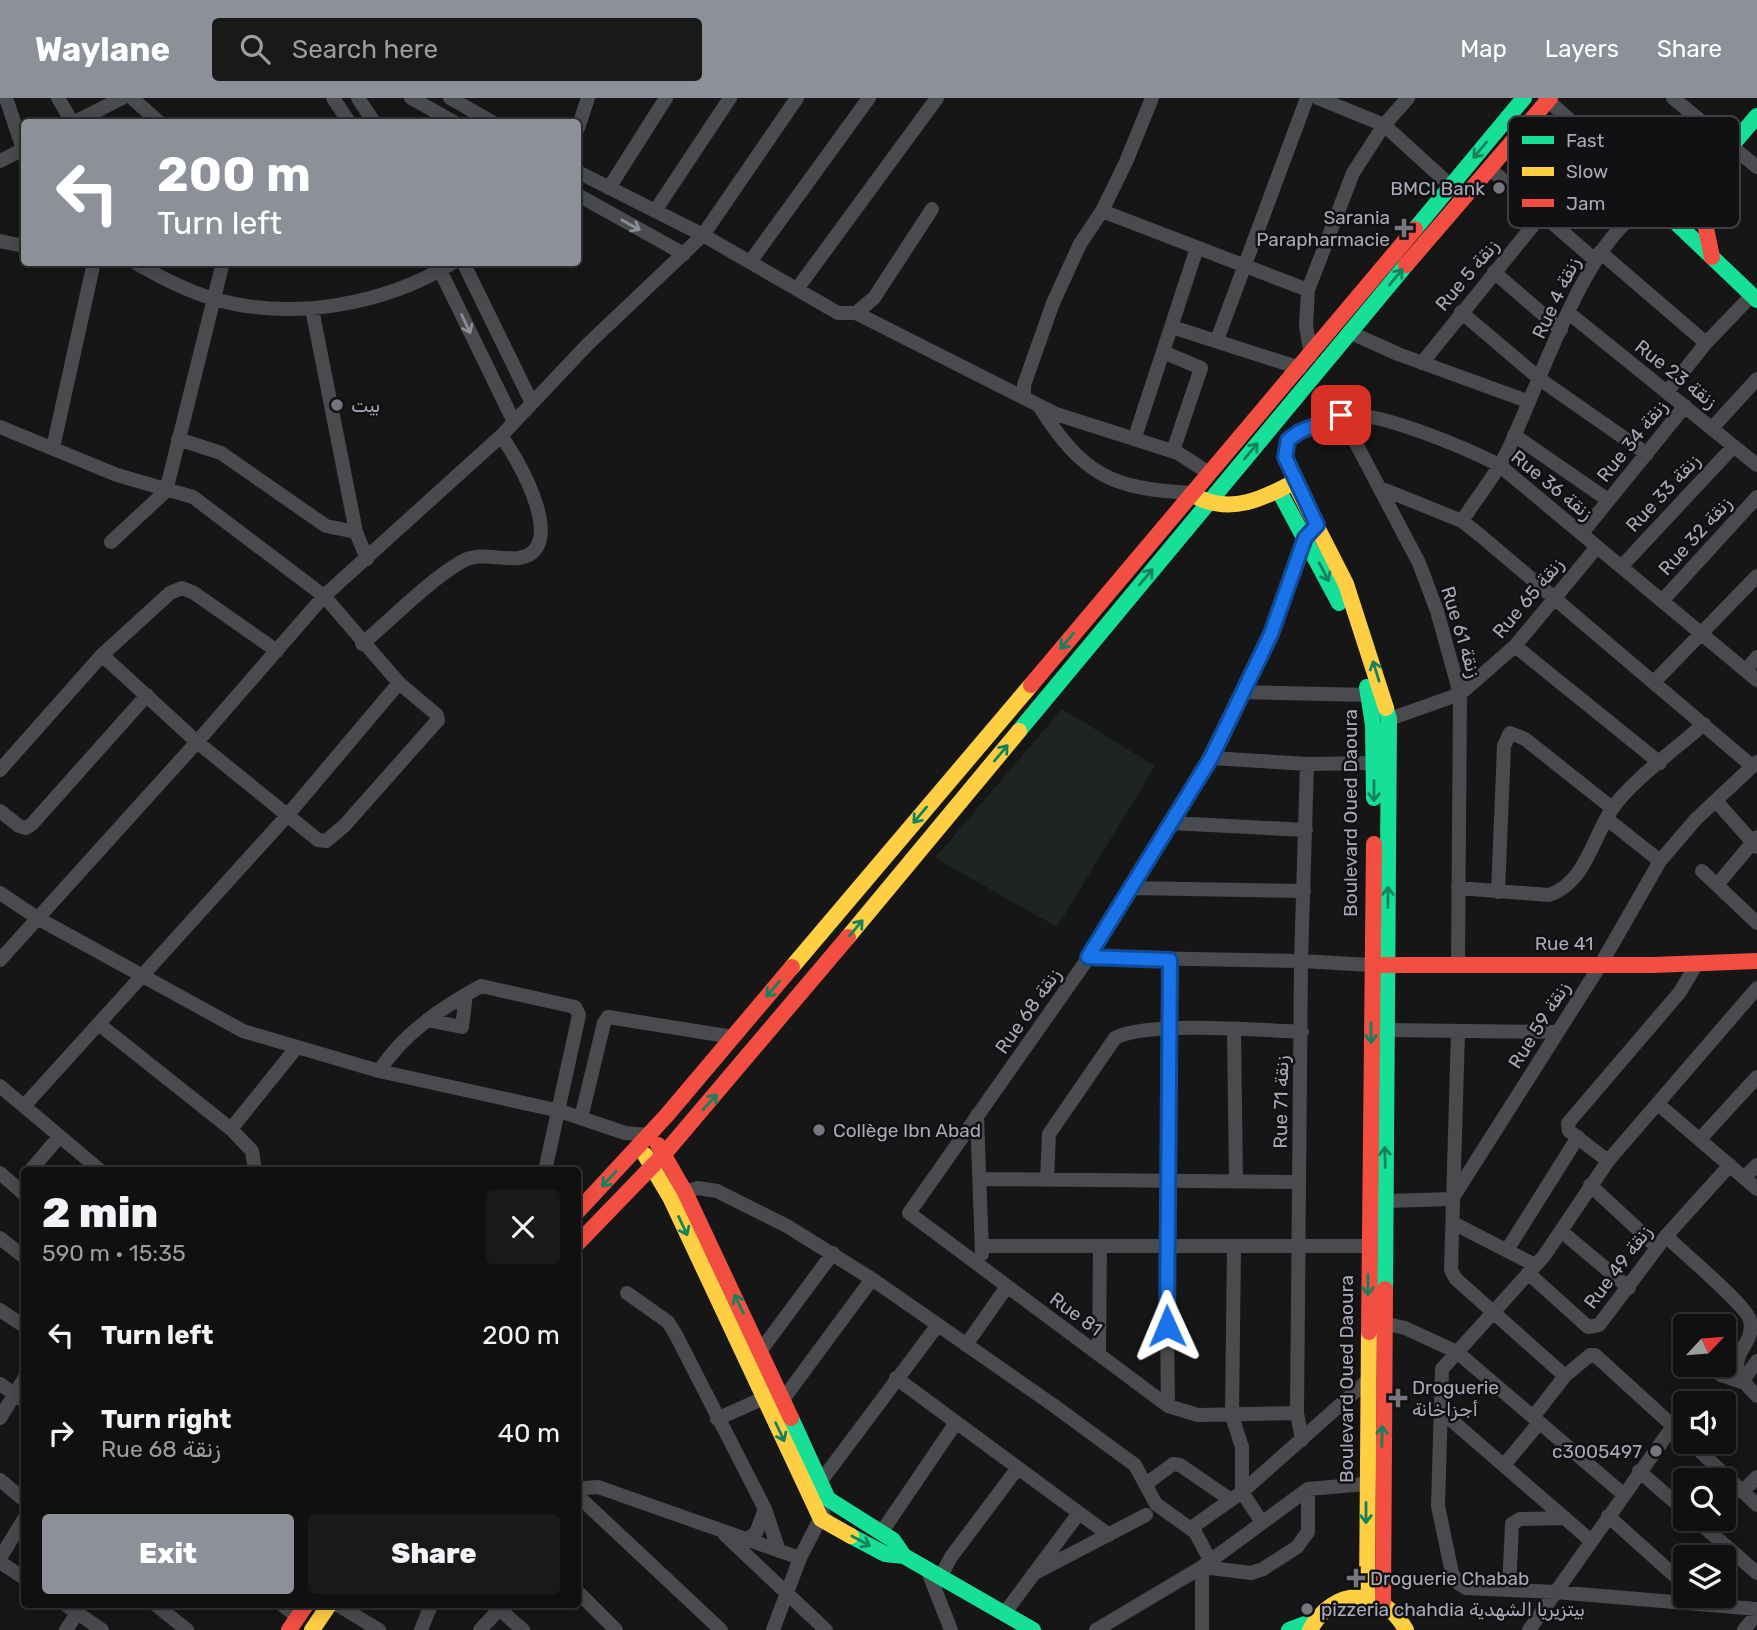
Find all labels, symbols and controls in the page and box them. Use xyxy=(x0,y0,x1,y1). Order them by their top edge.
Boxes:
search box xyxy=(212,18,702,81)
text: Waylane xyxy=(35,30,170,69)
icon: search xyxy=(236,30,274,68)
text: Search here xyxy=(292,34,438,65)
text: Map xyxy=(1460,35,1507,63)
text: Layers xyxy=(1545,35,1619,63)
text: Share xyxy=(1657,35,1722,63)
legend xyxy=(1508,116,1740,228)
text: Fast xyxy=(1566,129,1605,152)
one-way arrow xyxy=(1472,141,1488,159)
text: 200 m xyxy=(157,145,311,203)
icon: left xyxy=(42,147,133,238)
text: Slow xyxy=(1566,160,1608,183)
place label: BMCI Bank xyxy=(1390,177,1485,200)
marker: BMCI Bank xyxy=(1491,180,1507,196)
text: Jam xyxy=(1566,192,1605,215)
text: Turn left xyxy=(157,204,282,242)
place label: Sarania Parapharmacie xyxy=(1256,206,1390,251)
one-way arrow xyxy=(620,218,640,232)
marker: Sarania Parapharmacie xyxy=(1396,220,1412,236)
street label: Rue 5 زنقة xyxy=(1430,234,1504,316)
street label: Rue 4 زنقة xyxy=(1527,254,1585,342)
one-way arrow xyxy=(1388,268,1404,286)
one-way arrow xyxy=(460,313,474,334)
street label: Rue 23 زنقة xyxy=(1630,335,1722,413)
pin xyxy=(1311,385,1371,445)
place label: بيت xyxy=(351,394,380,417)
street label: Rue 34 زنقة xyxy=(1592,395,1672,487)
icon: arrive xyxy=(1322,396,1360,434)
marker: بيت xyxy=(329,397,345,413)
one-way arrow xyxy=(1243,443,1258,461)
street label: Rue 36 زنقة xyxy=(1507,445,1597,525)
street label: Rue 33 زنقة xyxy=(1621,449,1705,537)
street label: Rue 32 زنقة xyxy=(1654,492,1736,580)
street label: Rue 65 زنقة xyxy=(1488,553,1568,643)
one-way arrow xyxy=(1317,561,1331,582)
one-way arrow xyxy=(1138,569,1154,587)
street label: Rue 61 زنقة xyxy=(1436,583,1486,681)
one-way arrow xyxy=(1059,632,1075,650)
one-way arrow xyxy=(1369,660,1382,682)
street label: Boulevard Oued Daoura xyxy=(1339,709,1362,917)
one-way arrow xyxy=(993,744,1009,762)
one-way arrow xyxy=(1367,779,1381,802)
one-way arrow xyxy=(912,806,928,824)
one-way arrow xyxy=(1381,886,1395,909)
one-way arrow xyxy=(848,919,864,937)
street label: Rue 41 xyxy=(1535,932,1593,955)
street label: Rue 68 زنقة xyxy=(990,964,1066,1058)
street label: Rue 59 زنقة xyxy=(1503,977,1575,1073)
one-way arrow xyxy=(765,979,781,997)
one-way arrow xyxy=(1364,1022,1378,1045)
street label: Rue 71 زنقة xyxy=(1269,1055,1293,1149)
one-way arrow xyxy=(702,1093,718,1111)
place label: Collège Ibn Abad xyxy=(833,1119,981,1142)
marker: Collège Ibn Abad xyxy=(811,1122,827,1138)
one-way arrow xyxy=(1378,1146,1391,1169)
one-way arrow xyxy=(600,1170,617,1187)
text: 2 min xyxy=(42,1188,158,1238)
button: close xyxy=(486,1190,560,1264)
one-way arrow xyxy=(677,1215,691,1236)
street label: Rue 49 زنقة xyxy=(1579,1221,1657,1313)
text: 590 m · 15:35 xyxy=(42,1239,186,1267)
one-way arrow xyxy=(1361,1274,1375,1297)
street label: Boulevard Oued Daoura xyxy=(1335,1275,1358,1483)
street label: Rue 81 xyxy=(1045,1287,1107,1341)
position arrow xyxy=(1130,1289,1204,1363)
one-way arrow xyxy=(731,1294,745,1315)
north arrow xyxy=(1673,1314,1736,1377)
map controls xyxy=(1673,1314,1736,1608)
icon: left xyxy=(42,1316,80,1354)
text: Turn left xyxy=(101,1320,213,1351)
text: 200 m xyxy=(482,1320,560,1351)
place label: Droguerie أجزاخانة xyxy=(1412,1376,1499,1421)
marker: Droguerie أجزاخانة xyxy=(1390,1390,1406,1406)
button: sound xyxy=(1673,1391,1736,1454)
text: Turn right xyxy=(101,1404,231,1435)
icon: right xyxy=(42,1414,80,1452)
text: 40 m xyxy=(498,1418,560,1449)
one-way arrow xyxy=(774,1421,787,1442)
one-way arrow xyxy=(1375,1425,1389,1448)
text: Rue 68 زنقة xyxy=(101,1435,221,1463)
place label: c3005497 xyxy=(1552,1440,1642,1463)
marker: c3005497 xyxy=(1648,1443,1664,1459)
button: search xyxy=(1673,1468,1736,1531)
one-way arrow xyxy=(1360,1501,1373,1524)
button: Exit xyxy=(42,1514,294,1594)
button: Share xyxy=(308,1514,560,1594)
one-way arrow xyxy=(851,1534,871,1548)
button: layers xyxy=(1673,1545,1736,1608)
place label: Droguerie Chabab xyxy=(1370,1567,1529,1590)
marker: Droguerie Chabab xyxy=(1348,1570,1364,1586)
place label: pizzeria chahdia بيتزيريا الشهدية xyxy=(1321,1598,1585,1621)
marker: pizzeria chahdia بيتزيريا الشهدية xyxy=(1299,1601,1315,1617)

